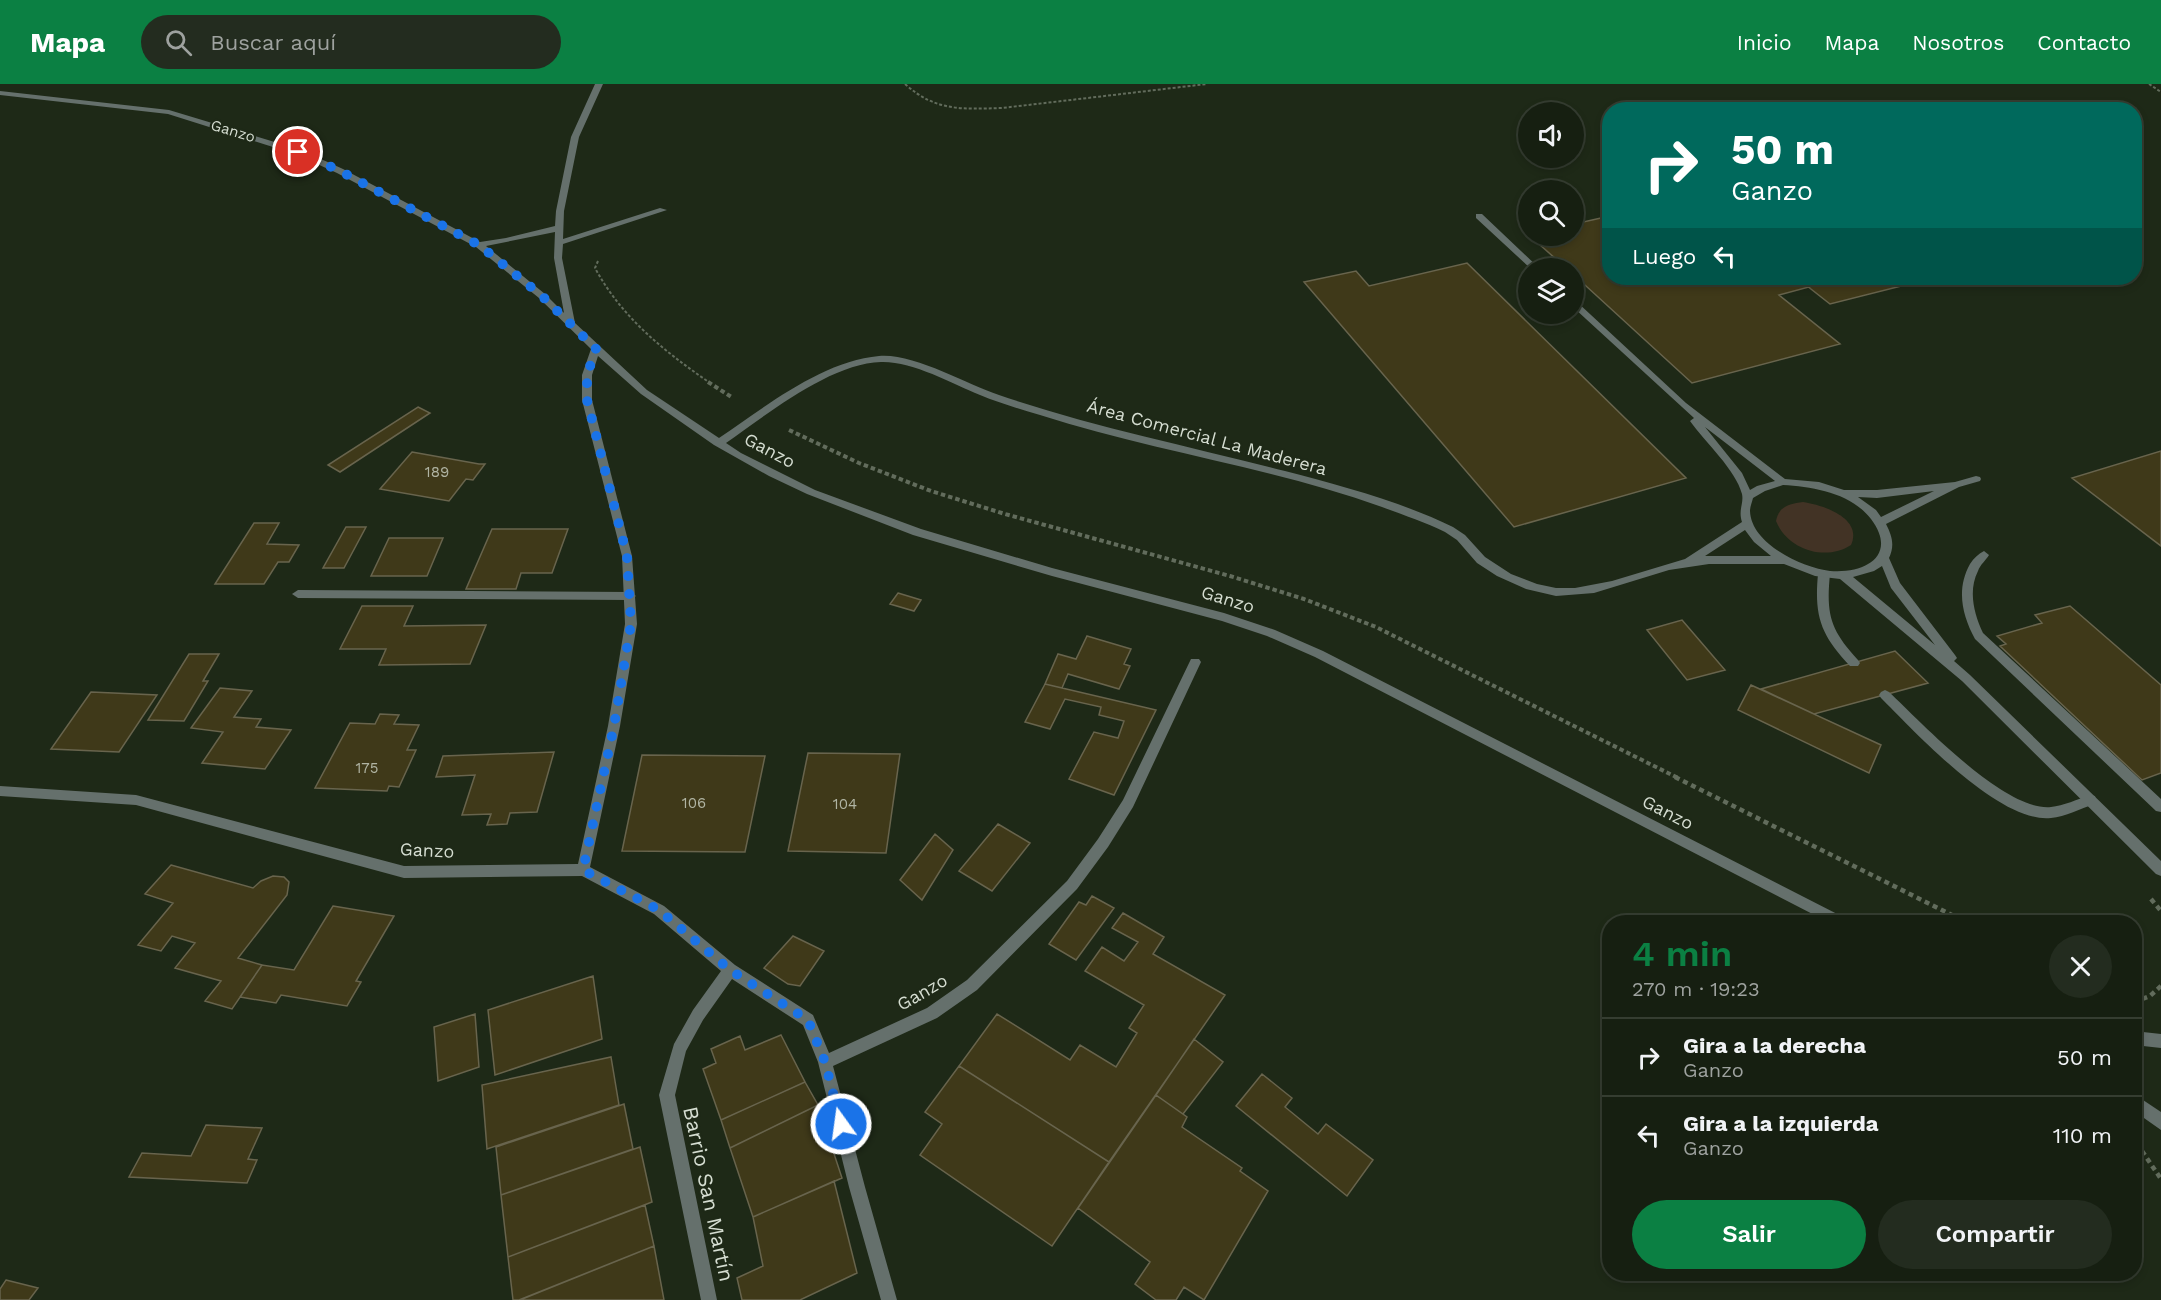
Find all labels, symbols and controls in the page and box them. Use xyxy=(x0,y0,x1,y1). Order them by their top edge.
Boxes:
search box xyxy=(141,15,561,69)
text: Mapa xyxy=(30,26,105,59)
icon: search xyxy=(162,26,195,59)
text: Buscar aquí xyxy=(210,30,336,55)
text: Inicio xyxy=(1737,30,1792,55)
text: Mapa xyxy=(1825,30,1879,55)
text: Nosotros xyxy=(1912,30,2004,55)
text: Contacto xyxy=(2037,30,2131,55)
map controls xyxy=(1518,102,1584,324)
button: sound xyxy=(1518,102,1584,168)
street label: Ganzo xyxy=(209,116,257,146)
text: 50 m xyxy=(1731,125,1834,174)
pin xyxy=(272,126,323,177)
icon: right xyxy=(1632,126,1710,204)
icon: arrive xyxy=(281,135,314,168)
text: Ganzo xyxy=(1731,175,1813,207)
button: search xyxy=(1518,180,1584,246)
icon: left xyxy=(1708,240,1741,273)
text: Luego xyxy=(1632,244,1696,269)
button: layers xyxy=(1518,258,1584,324)
street label: Área Comercial La Maderera xyxy=(1085,395,1329,479)
street label: Ganzo xyxy=(741,428,799,472)
house number: 189 xyxy=(425,463,449,481)
street label: Ganzo xyxy=(1199,581,1257,617)
house number: 175 xyxy=(356,759,379,777)
street label: Ganzo xyxy=(1639,790,1697,834)
house number: 106 xyxy=(682,794,706,812)
house number: 104 xyxy=(833,795,857,813)
street label: Ganzo xyxy=(399,838,455,862)
text: 4 min xyxy=(1632,933,1732,975)
button: close xyxy=(2049,935,2112,998)
street label: Ganzo xyxy=(893,969,951,1015)
text: 270 m · 19:23 xyxy=(1632,977,1760,1001)
text: Gira a la derecha xyxy=(1683,1033,1866,1058)
icon: right xyxy=(1632,1041,1665,1074)
text: 50 m xyxy=(2057,1045,2112,1070)
text: Ganzo xyxy=(1683,1058,1744,1082)
position arrow xyxy=(809,1092,873,1156)
street label: Barrio San Martín xyxy=(678,1104,740,1284)
text: Gira a la izquierda xyxy=(1683,1111,1879,1136)
icon: left xyxy=(1632,1119,1665,1152)
text: 110 m xyxy=(2053,1123,2112,1148)
text: Ganzo xyxy=(1683,1136,1744,1160)
button: Salir xyxy=(1632,1200,1866,1269)
button: Compartir xyxy=(1878,1200,2112,1269)

